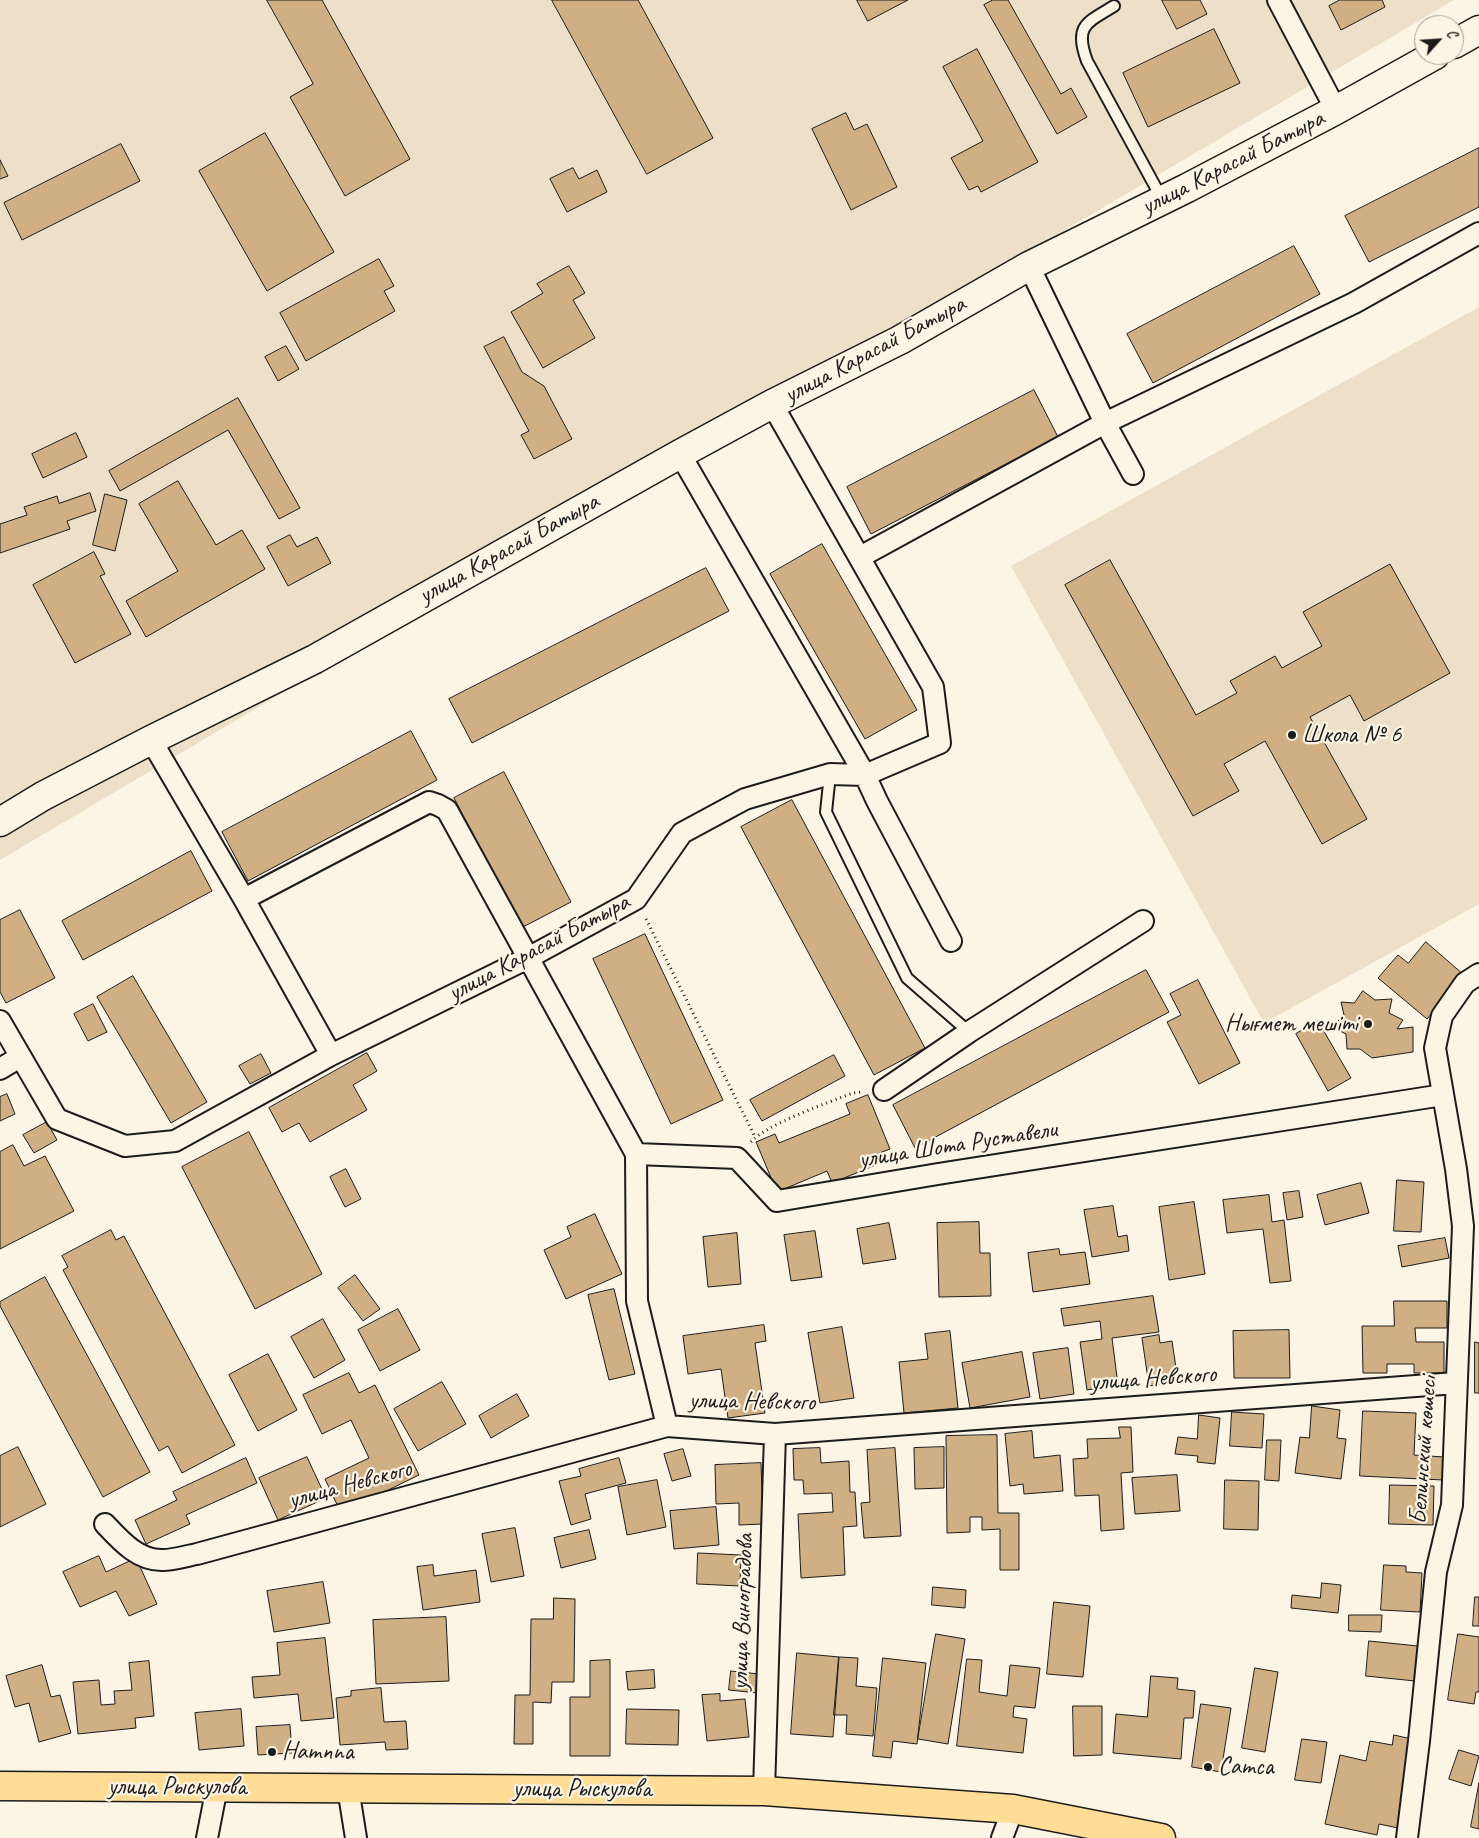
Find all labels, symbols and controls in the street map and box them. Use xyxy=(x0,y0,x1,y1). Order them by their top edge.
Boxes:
north arrow xyxy=(1414,15,1464,65)
text: С xyxy=(1443,27,1461,40)
street label: улица Карасай Батыра xyxy=(1136,104,1330,222)
street label: улица Карасай Батыра xyxy=(779,289,971,411)
street label: улица Карасай Батыра xyxy=(414,487,604,611)
place label: Школа № 6 xyxy=(1302,720,1401,750)
marker: Школа № 6 xyxy=(1286,729,1298,741)
street label: улица Карасай Батыра xyxy=(443,887,635,1009)
place label: Нығмет мешіті xyxy=(1225,1009,1358,1039)
marker: Нығмет мешіті xyxy=(1362,1018,1374,1030)
street label: улица Шота Руставели xyxy=(857,1115,1059,1175)
street label: улица Невского xyxy=(1089,1360,1217,1398)
street label: Белинский көшесi xyxy=(1404,1375,1444,1525)
street label: улица Невского xyxy=(689,1386,815,1418)
street label: улица Невского xyxy=(285,1454,415,1516)
street label: улица Виноградова xyxy=(725,1533,761,1691)
place label: Hamnna xyxy=(282,1737,354,1767)
marker: Hamnna xyxy=(266,1746,278,1758)
place label: Camca xyxy=(1218,1752,1274,1782)
marker: Camca xyxy=(1202,1761,1214,1773)
street label: улица Рыскулова xyxy=(108,1772,246,1802)
street label: улица Рыскулова xyxy=(513,1774,651,1804)

